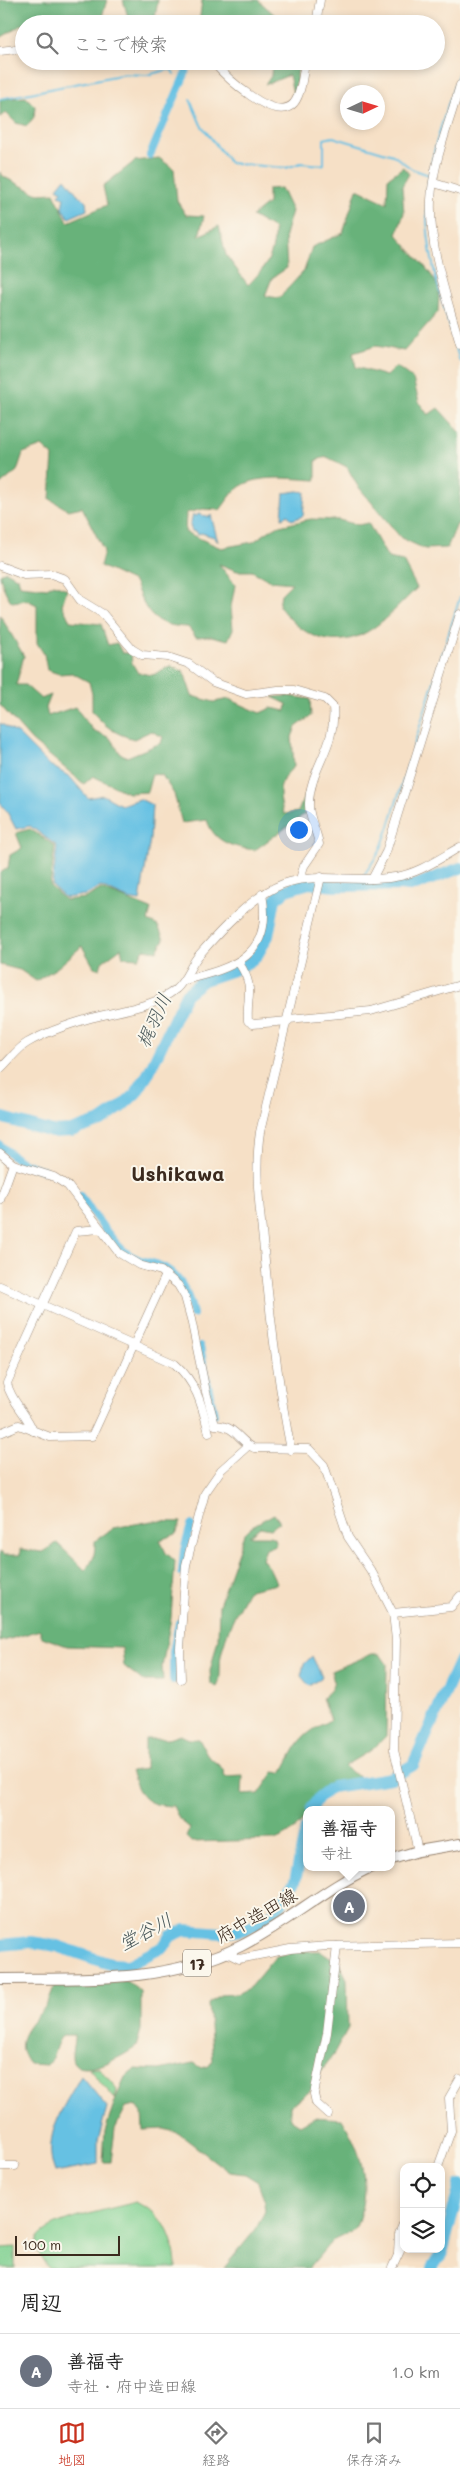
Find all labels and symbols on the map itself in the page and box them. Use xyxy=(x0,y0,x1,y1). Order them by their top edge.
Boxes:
north arrow xyxy=(340,85,385,130)
your location xyxy=(286,817,312,843)
water label: 梶羽川 xyxy=(130,989,176,1051)
district label: Ushikawa xyxy=(131,1160,225,1186)
street label: 府中造田線 xyxy=(211,1882,301,1948)
pin: A xyxy=(333,1887,365,1925)
water label: 堂谷川 xyxy=(114,1907,176,1955)
road number: 17 xyxy=(183,1950,211,1976)
scale bar xyxy=(15,2233,120,2256)

